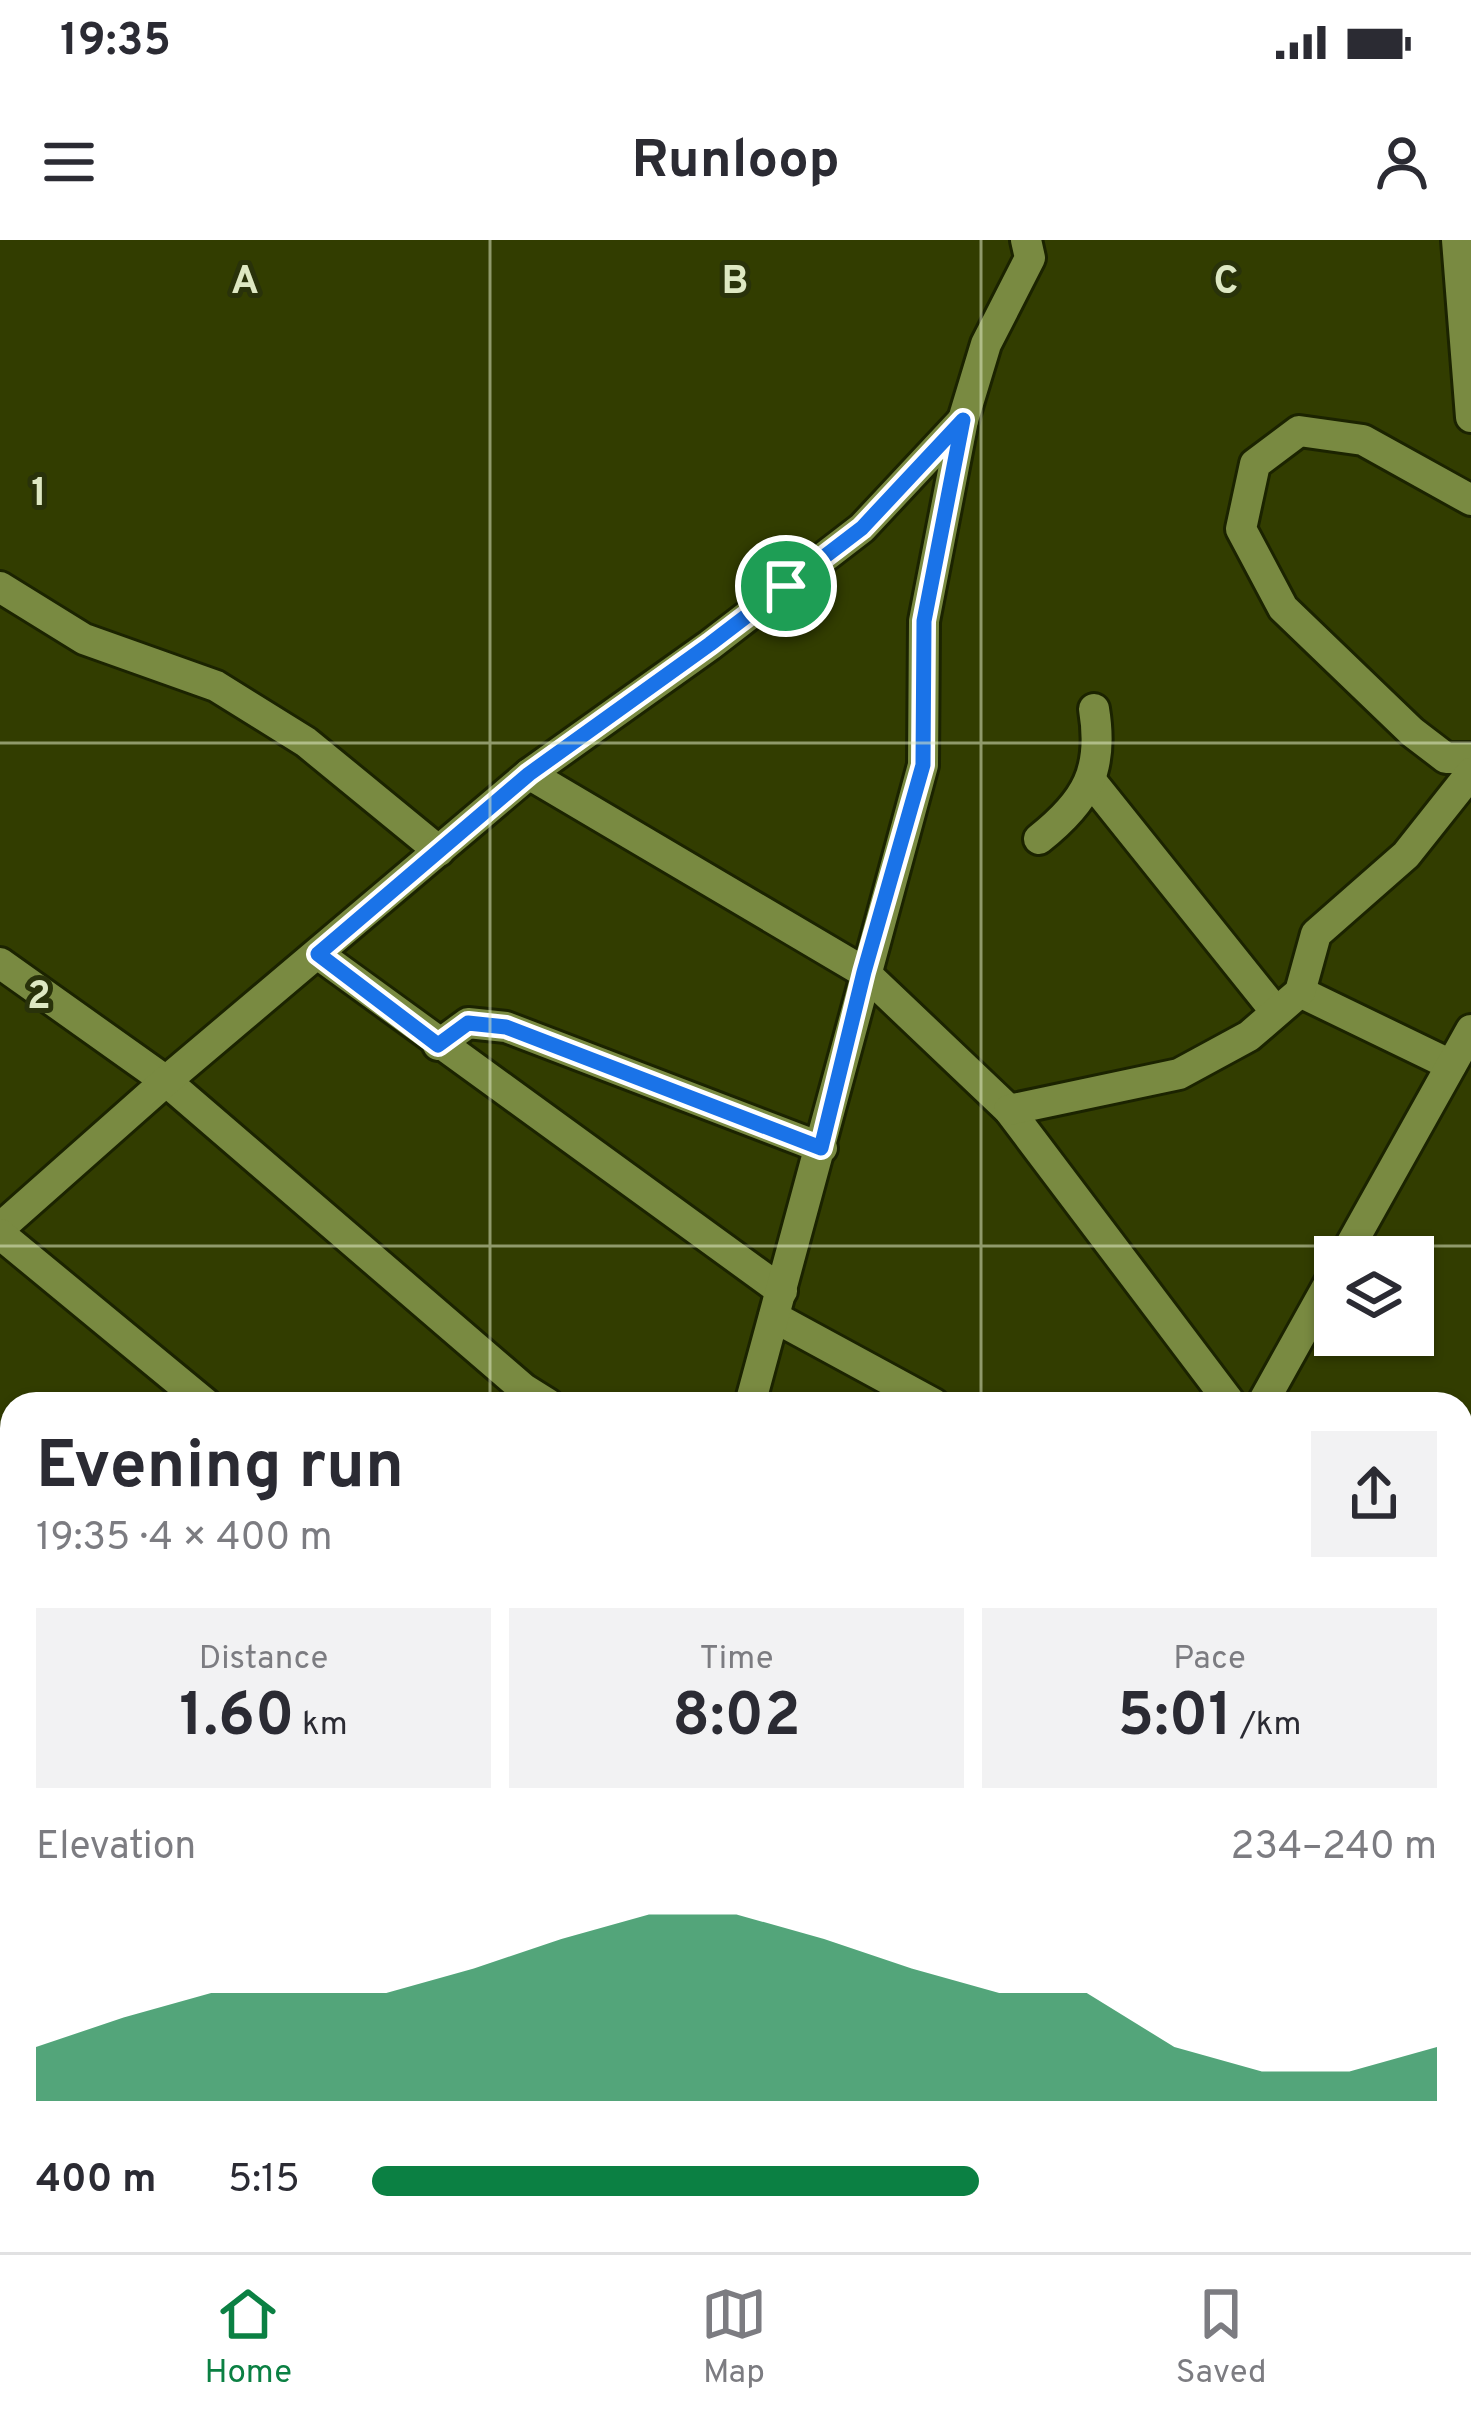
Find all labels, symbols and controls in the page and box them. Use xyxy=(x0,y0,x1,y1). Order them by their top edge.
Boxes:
text: 19:35 xyxy=(60,14,171,71)
text: Runloop xyxy=(631,128,840,197)
icon: menu xyxy=(36,129,102,195)
icon: person xyxy=(1369,129,1435,195)
text: A xyxy=(231,259,259,308)
text: B xyxy=(722,259,748,308)
text: C xyxy=(1214,259,1238,308)
text: 1 xyxy=(31,471,47,520)
pin xyxy=(735,535,837,637)
icon: arrive xyxy=(753,553,819,619)
text: 2 xyxy=(27,974,51,1023)
map controls xyxy=(1314,1236,1434,1356)
button: layers xyxy=(1314,1236,1434,1356)
text: Evening run xyxy=(36,1428,404,1511)
button: share xyxy=(1311,1431,1437,1557)
text: 19:35 · 4 × 400 m xyxy=(36,1515,333,1564)
text: Distance xyxy=(199,1639,328,1681)
text: Time xyxy=(700,1639,773,1681)
text: Pace xyxy=(1173,1639,1246,1681)
text: 1.60 xyxy=(179,1681,294,1757)
text: 8:02 xyxy=(672,1681,801,1757)
text: 5:01 xyxy=(1117,1681,1232,1757)
text: km xyxy=(294,1705,348,1747)
text: /km xyxy=(1232,1705,1302,1747)
text: Elevation xyxy=(36,1824,196,1873)
text: 234–240 m xyxy=(1231,1824,1437,1873)
text: 400 m xyxy=(36,2157,156,2206)
text: 5:15 xyxy=(228,2157,300,2206)
tab: Home xyxy=(204,2281,292,2395)
tab: Map xyxy=(701,2281,767,2395)
tab: Saved xyxy=(1176,2281,1267,2395)

